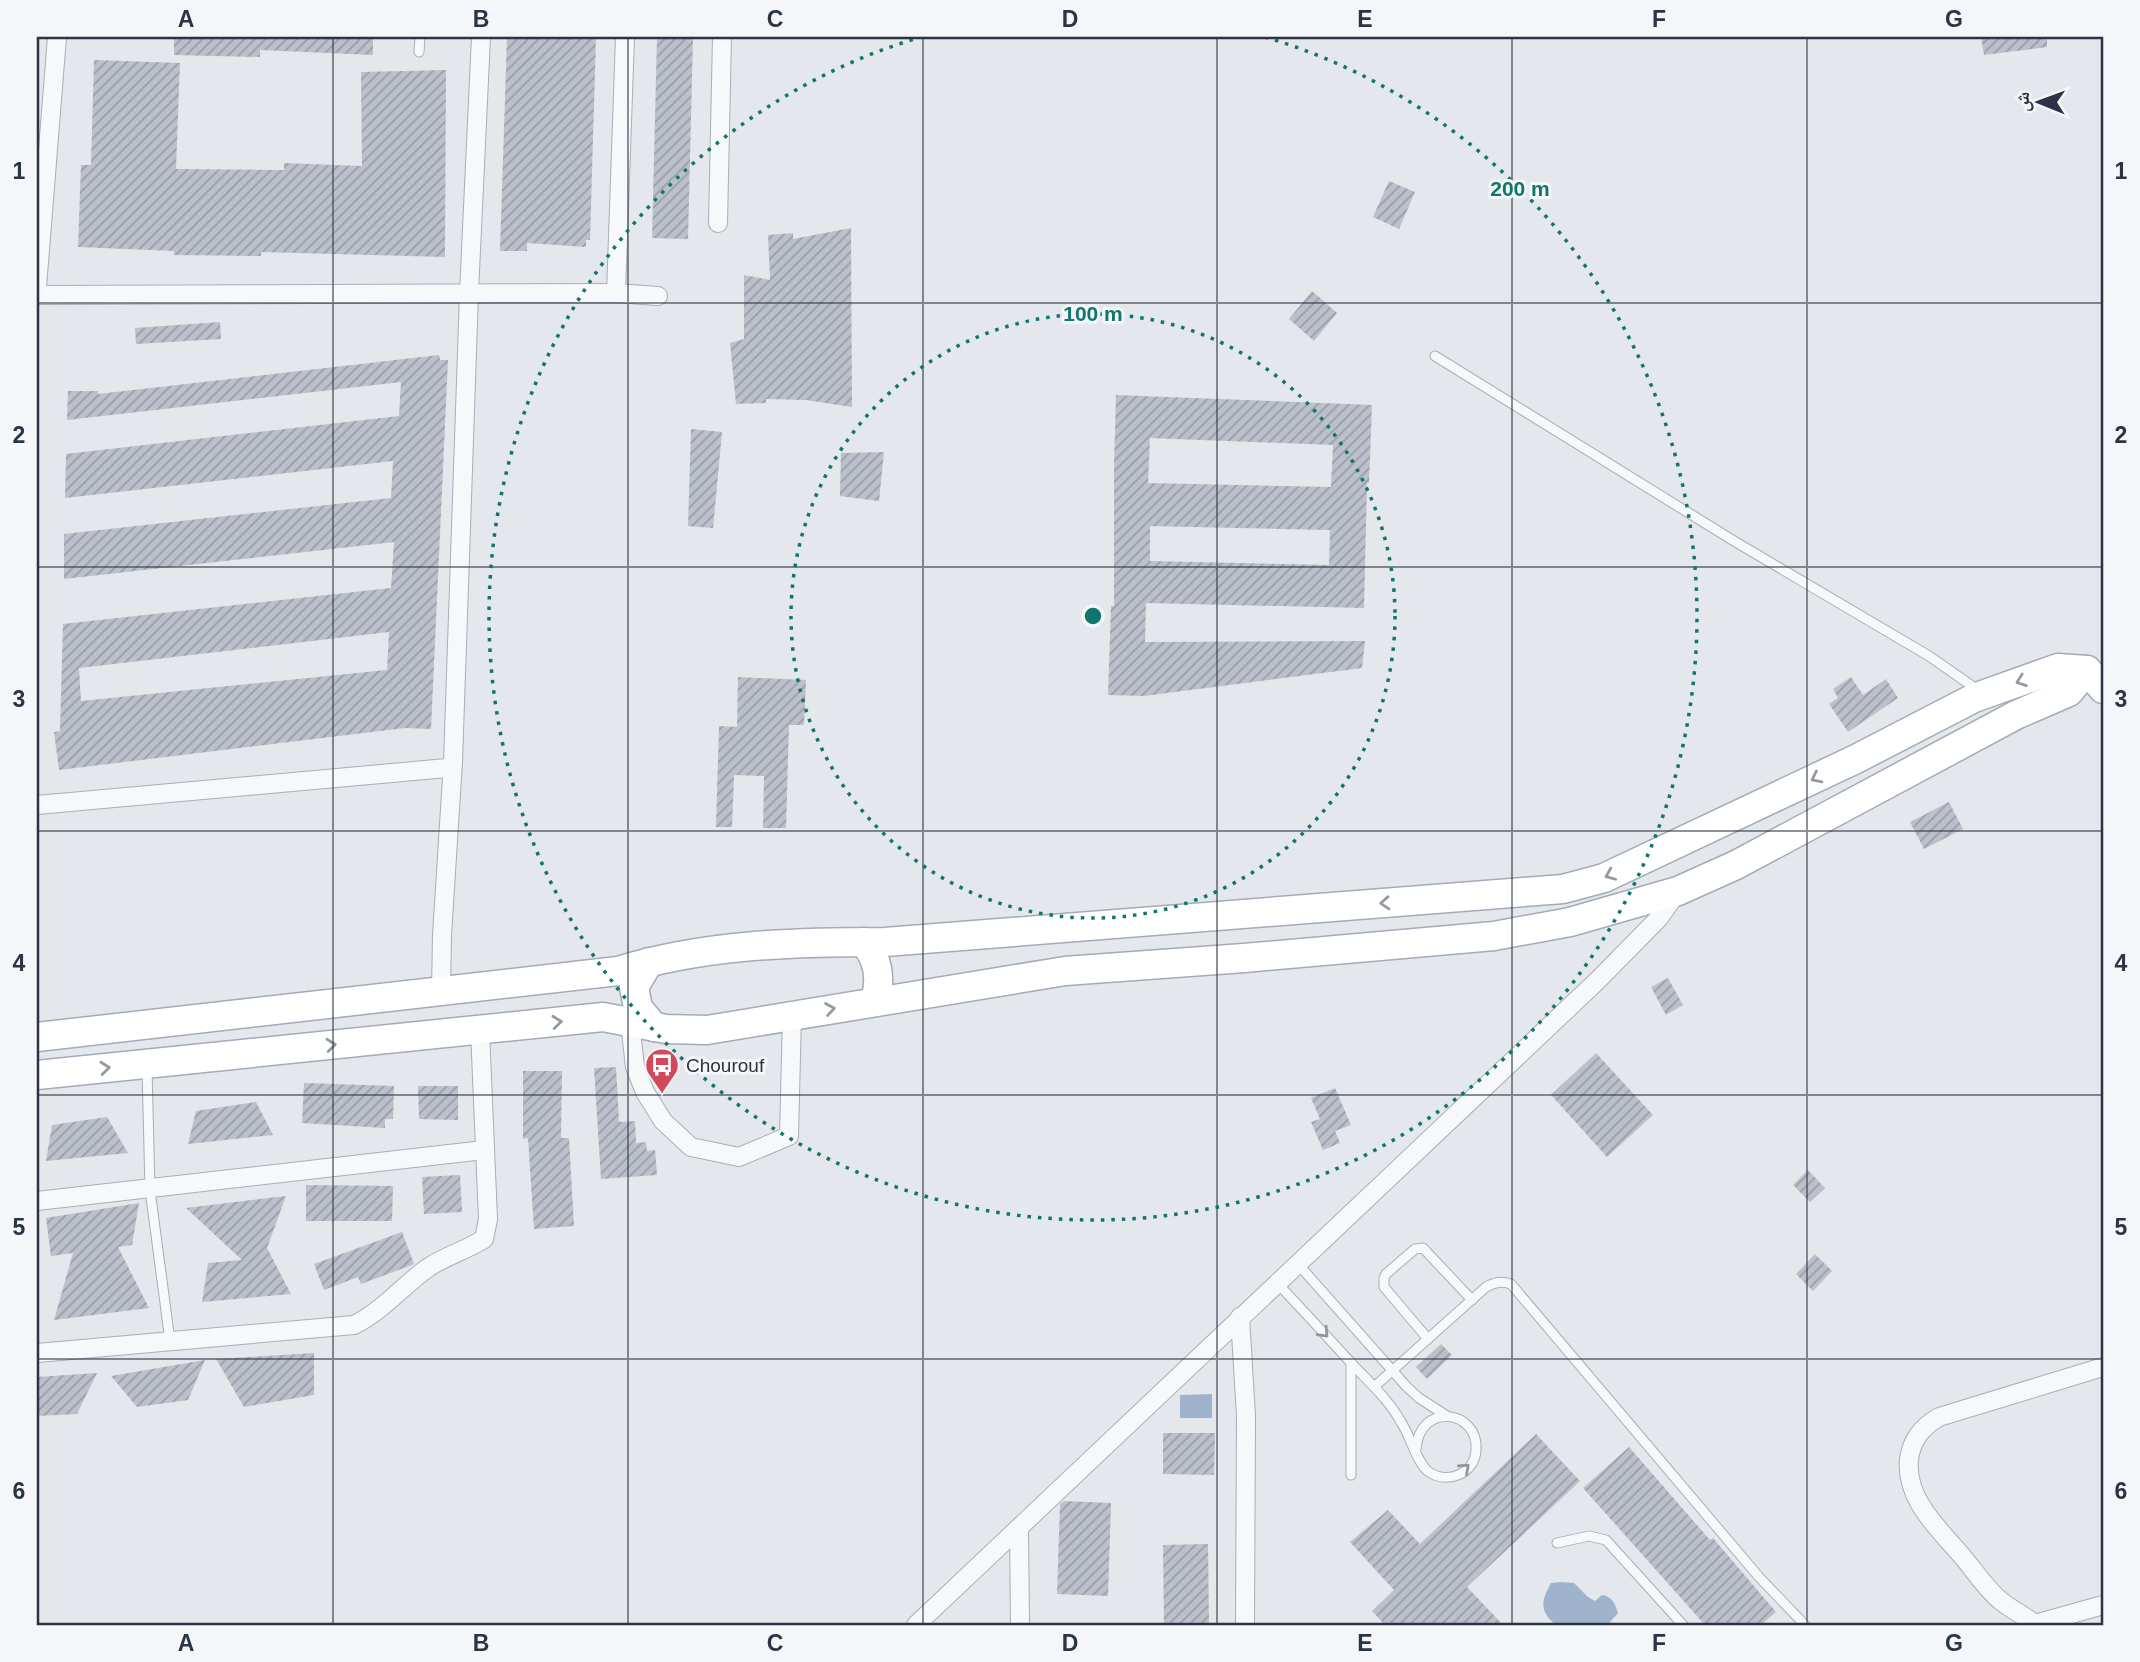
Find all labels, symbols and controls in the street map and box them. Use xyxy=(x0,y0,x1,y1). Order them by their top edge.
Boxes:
text: A xyxy=(178,6,194,32)
text: B xyxy=(473,6,489,32)
text: C xyxy=(767,6,783,32)
text: D xyxy=(1062,6,1078,32)
text: E xyxy=(1357,6,1373,32)
text: F xyxy=(1652,6,1666,32)
text: G xyxy=(1945,6,1963,32)
north arrow xyxy=(2004,66,2074,136)
text: ش xyxy=(2012,91,2034,112)
text: 1 xyxy=(13,158,26,184)
text: 1 xyxy=(2115,158,2128,184)
text: 200 m xyxy=(1490,177,1550,200)
text: 100 m xyxy=(1063,302,1123,325)
text: 2 xyxy=(13,422,25,448)
text: 2 xyxy=(2115,422,2127,448)
centre of rings xyxy=(1081,604,1105,628)
one-way arrow xyxy=(2016,673,2028,687)
text: 3 xyxy=(13,686,25,712)
text: 3 xyxy=(2115,686,2127,712)
one-way arrow xyxy=(1811,770,1823,784)
one-way arrow xyxy=(1605,867,1617,881)
one-way arrow xyxy=(1379,895,1390,910)
text: 4 xyxy=(13,950,26,976)
text: 4 xyxy=(2115,950,2128,976)
one-way arrow xyxy=(825,1002,836,1017)
one-way arrow xyxy=(552,1015,563,1030)
one-way arrow xyxy=(326,1038,337,1053)
bus stop icon: Chourouf xyxy=(643,1046,681,1095)
place label: Chourouf xyxy=(686,1055,765,1076)
one-way arrow xyxy=(99,1061,110,1076)
text: 5 xyxy=(13,1214,26,1240)
text: 5 xyxy=(2115,1214,2128,1240)
one-way arrow xyxy=(1315,1325,1328,1338)
one-way arrow xyxy=(1457,1464,1470,1476)
text: 6 xyxy=(13,1478,25,1504)
text: 6 xyxy=(2115,1478,2127,1504)
text: A xyxy=(178,1630,194,1656)
text: B xyxy=(473,1630,489,1656)
text: C xyxy=(767,1630,783,1656)
text: D xyxy=(1062,1630,1078,1656)
text: E xyxy=(1357,1630,1373,1656)
text: F xyxy=(1652,1630,1666,1656)
text: G xyxy=(1945,1630,1963,1656)

